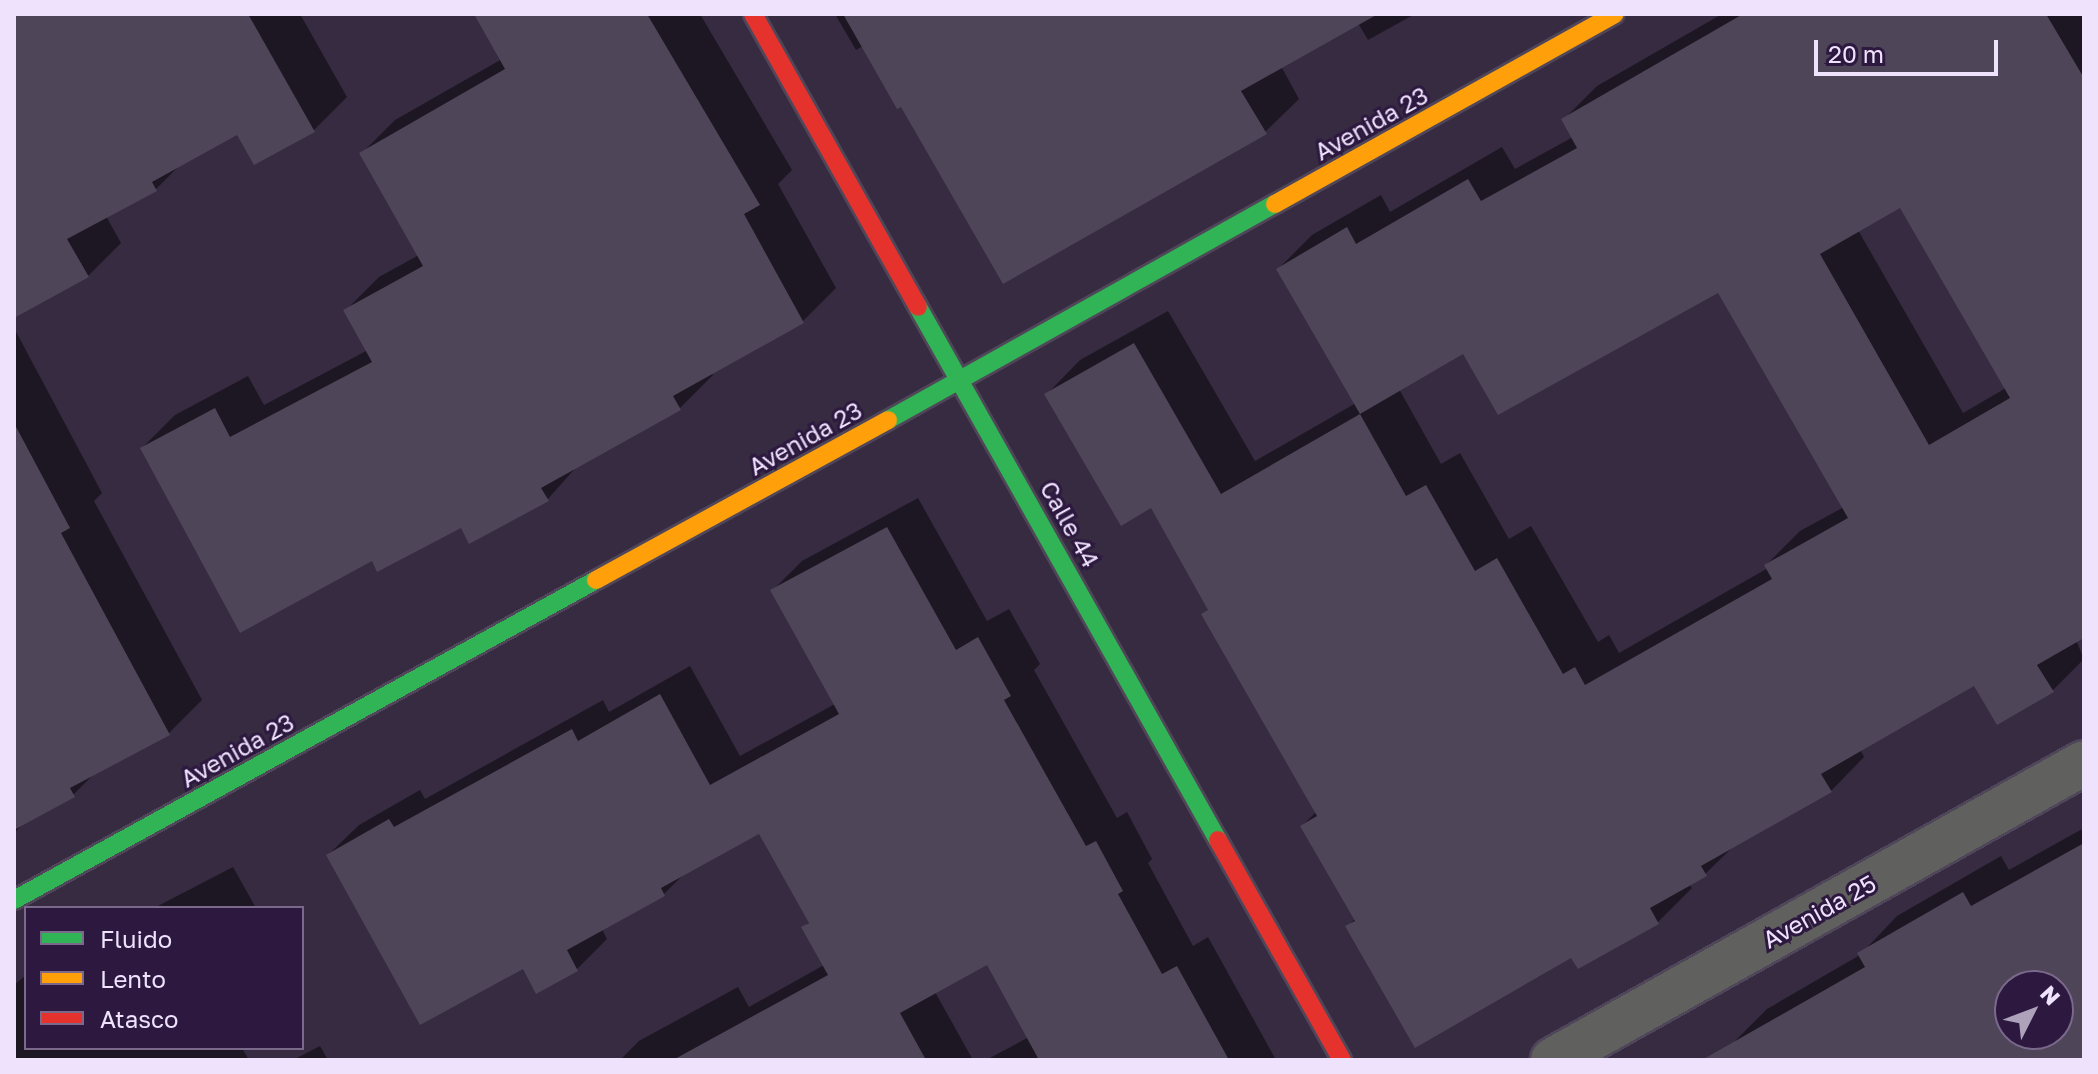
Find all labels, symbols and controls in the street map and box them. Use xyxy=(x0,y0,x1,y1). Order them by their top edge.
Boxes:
scale bar xyxy=(1818,24,2002,74)
text: 20 m xyxy=(1828,39,1884,68)
street label: Avenida 23 xyxy=(1309,80,1433,166)
street label: Avenida 23 xyxy=(743,395,867,481)
street label: Calle 44 xyxy=(1035,476,1105,572)
street label: Avenida 23 xyxy=(175,707,299,793)
street label: Avenida 25 xyxy=(1757,868,1881,954)
legend xyxy=(24,906,304,1050)
text: Fluido xyxy=(100,924,172,953)
text: Lento xyxy=(100,964,166,993)
north arrow xyxy=(1994,970,2074,1050)
text: N xyxy=(2035,980,2066,1010)
text: Atasco xyxy=(100,1004,178,1033)

